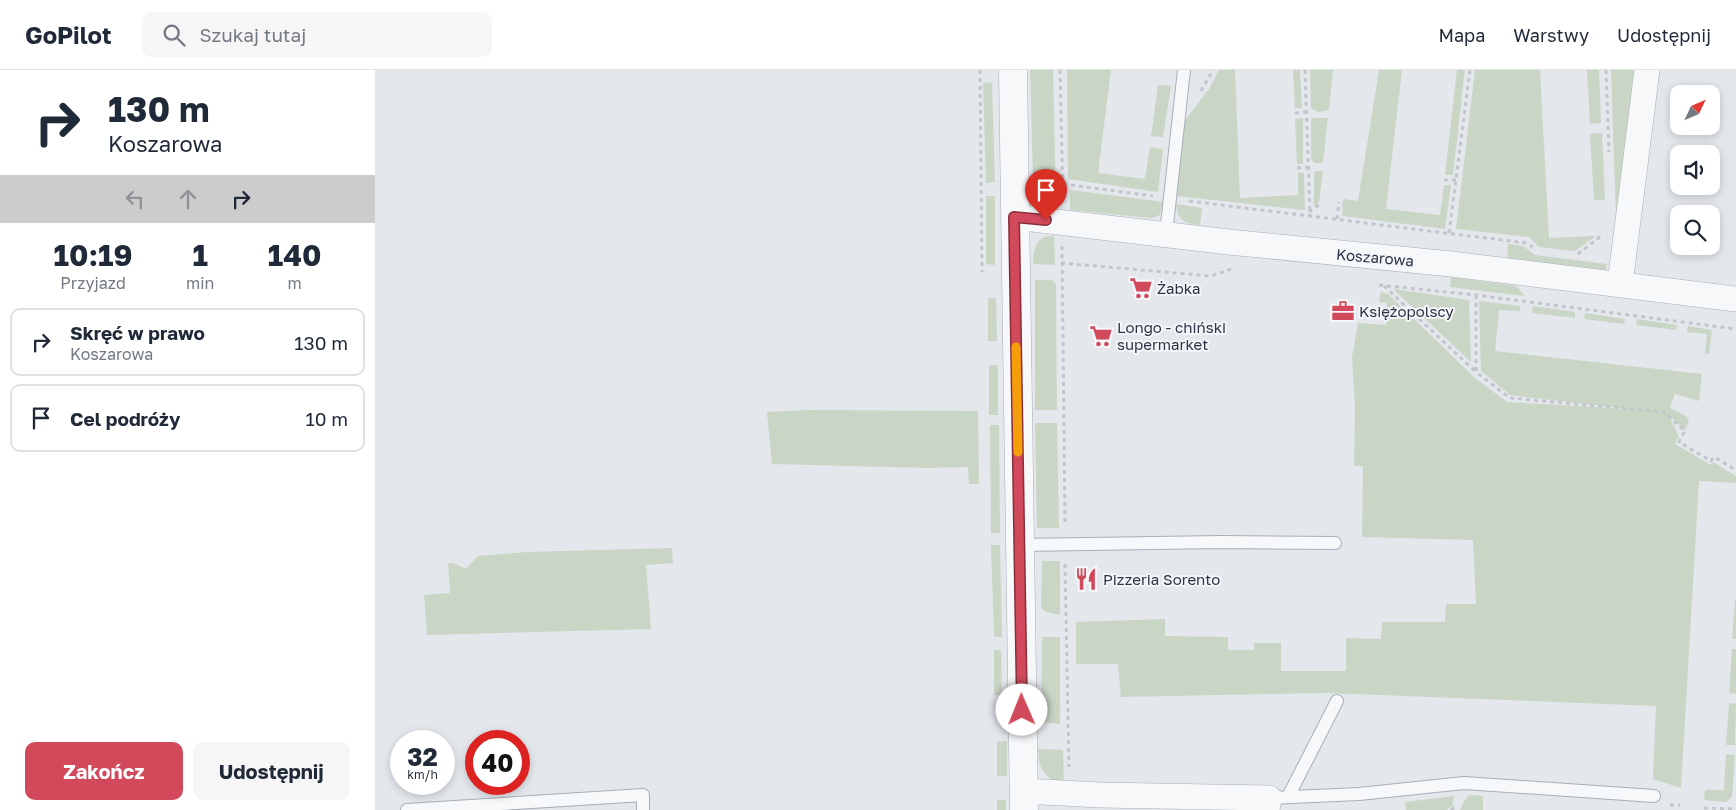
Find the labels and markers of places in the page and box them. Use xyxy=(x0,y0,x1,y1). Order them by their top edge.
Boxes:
pin xyxy=(1025,169,1067,220)
supermarket icon: Żabka xyxy=(1128,275,1154,301)
place label: Żabka xyxy=(1157,279,1201,297)
office icon: Księżopolscy xyxy=(1330,298,1356,324)
place label: Księżopolscy xyxy=(1359,302,1454,320)
place label: Longo - chiński supermarket xyxy=(1117,318,1226,353)
supermarket icon: Longo - chiński supermarket xyxy=(1088,323,1114,349)
restaurant icon: Pizzeria Sorento xyxy=(1073,566,1099,592)
place label: Pizzeria Sorento xyxy=(1103,570,1220,588)

